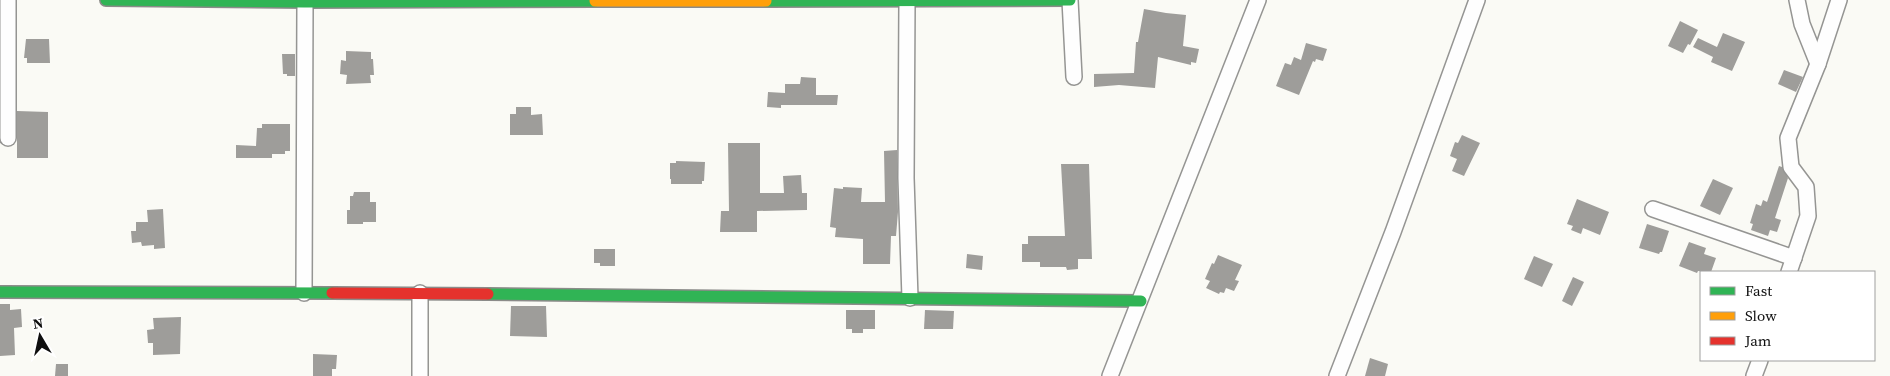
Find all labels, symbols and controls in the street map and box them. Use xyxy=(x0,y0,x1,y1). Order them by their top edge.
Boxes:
legend xyxy=(1700,271,1875,361)
text: Fast xyxy=(1745,280,1772,301)
text: Slow xyxy=(1745,305,1777,326)
north arrow xyxy=(15,311,65,361)
text: N xyxy=(31,312,45,334)
text: Jam xyxy=(1744,330,1772,351)

